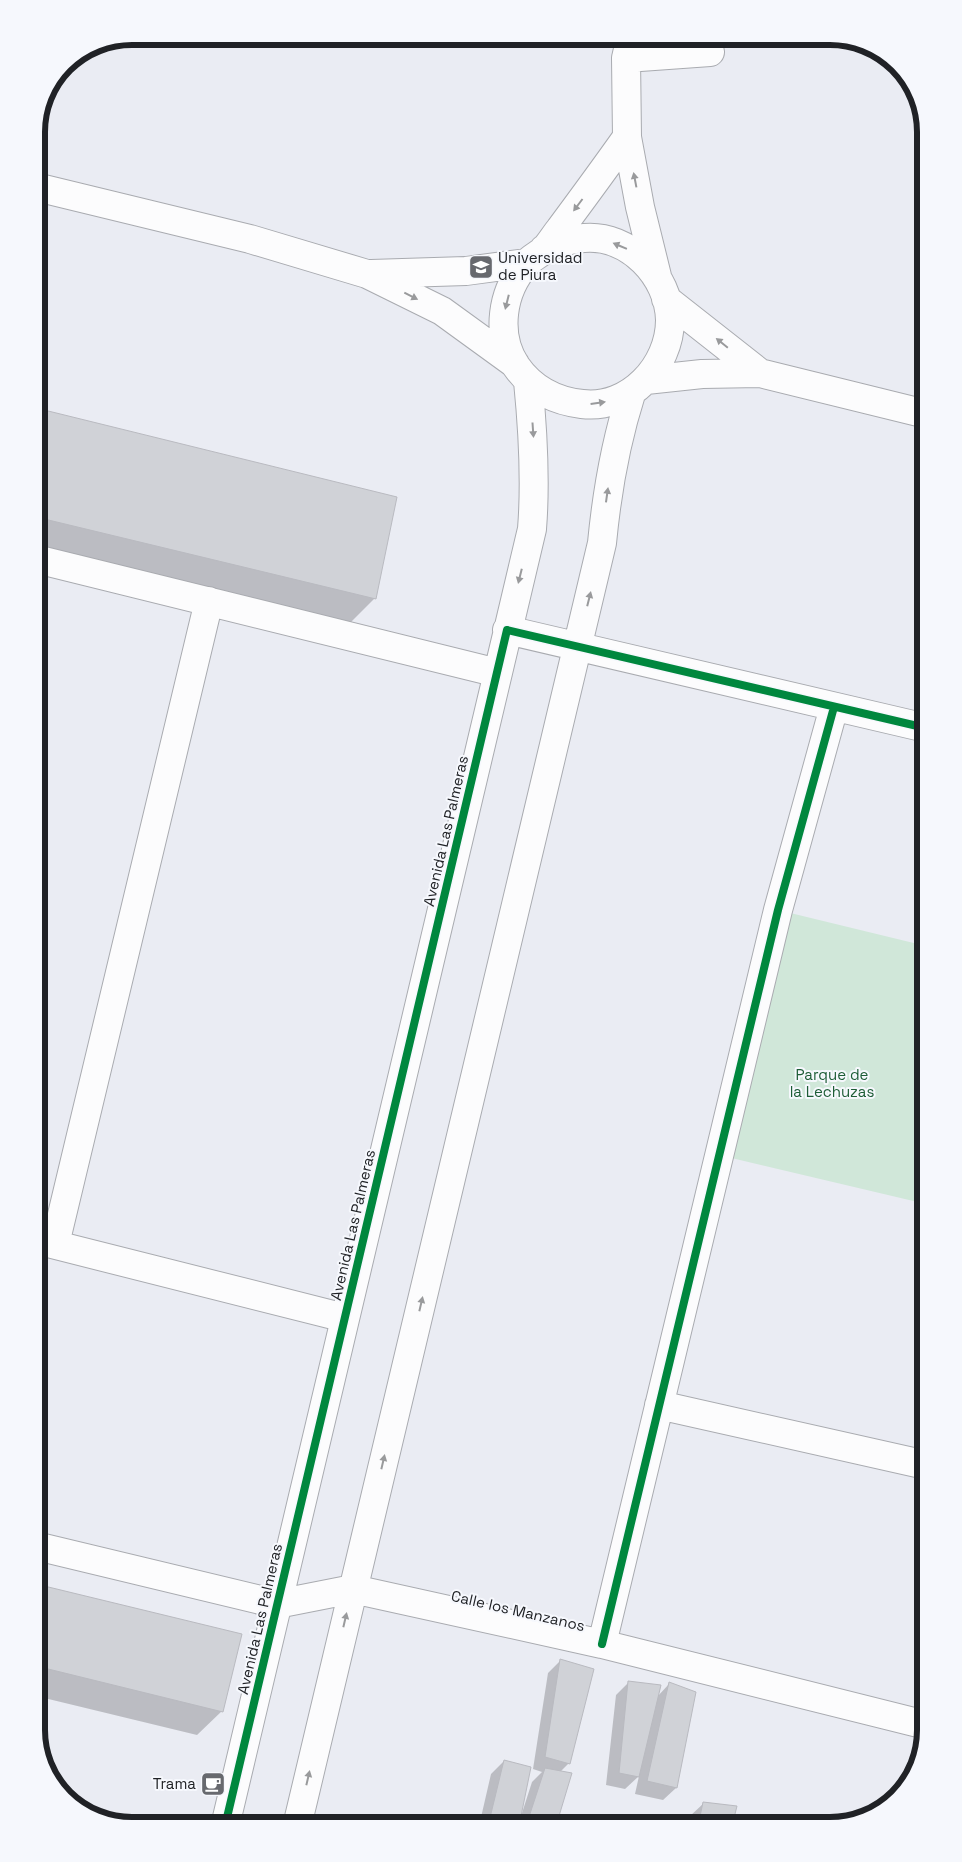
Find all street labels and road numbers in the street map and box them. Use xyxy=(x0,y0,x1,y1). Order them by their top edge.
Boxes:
street label: Avenida Las Palmeras xyxy=(419,754,472,908)
street label: Avenida Las Palmeras xyxy=(326,1148,379,1302)
street label: Avenida Las Palmeras xyxy=(233,1542,286,1696)
street label: Calle los Manzanos xyxy=(449,1586,587,1635)

